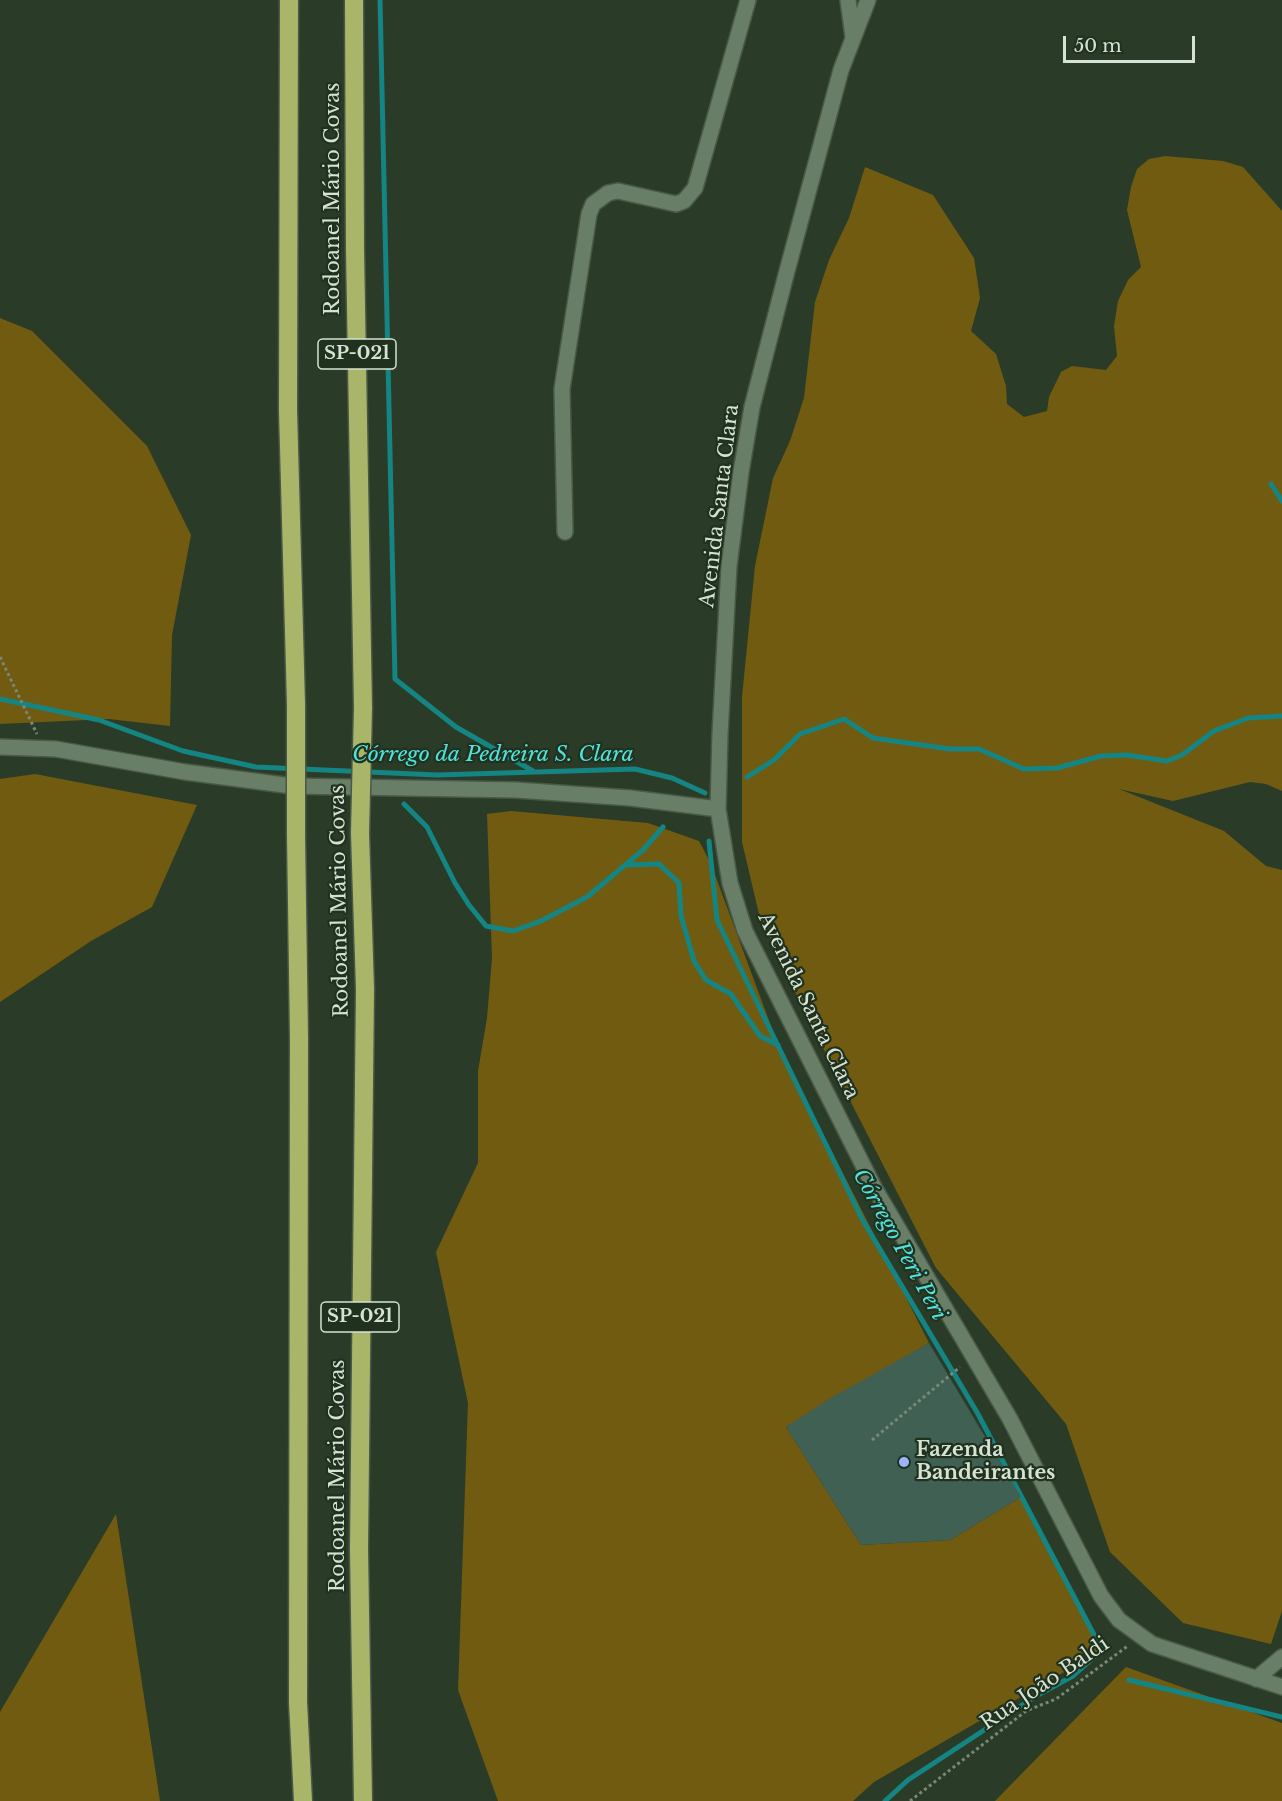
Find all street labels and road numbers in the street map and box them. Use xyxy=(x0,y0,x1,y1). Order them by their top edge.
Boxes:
street label: Rodoanel Mário Covas xyxy=(321,83,345,315)
road number: SP-021 xyxy=(318,339,396,369)
street label: Avenida Santa Clara xyxy=(696,403,744,609)
street label: Rodoanel Mário Covas xyxy=(326,784,354,1018)
street label: Avenida Santa Clara xyxy=(752,909,864,1103)
road number: SP-021 xyxy=(321,1302,399,1332)
street label: Rodoanel Mário Covas xyxy=(326,1360,350,1592)
street label: Rua João Baldi xyxy=(976,1632,1114,1736)

